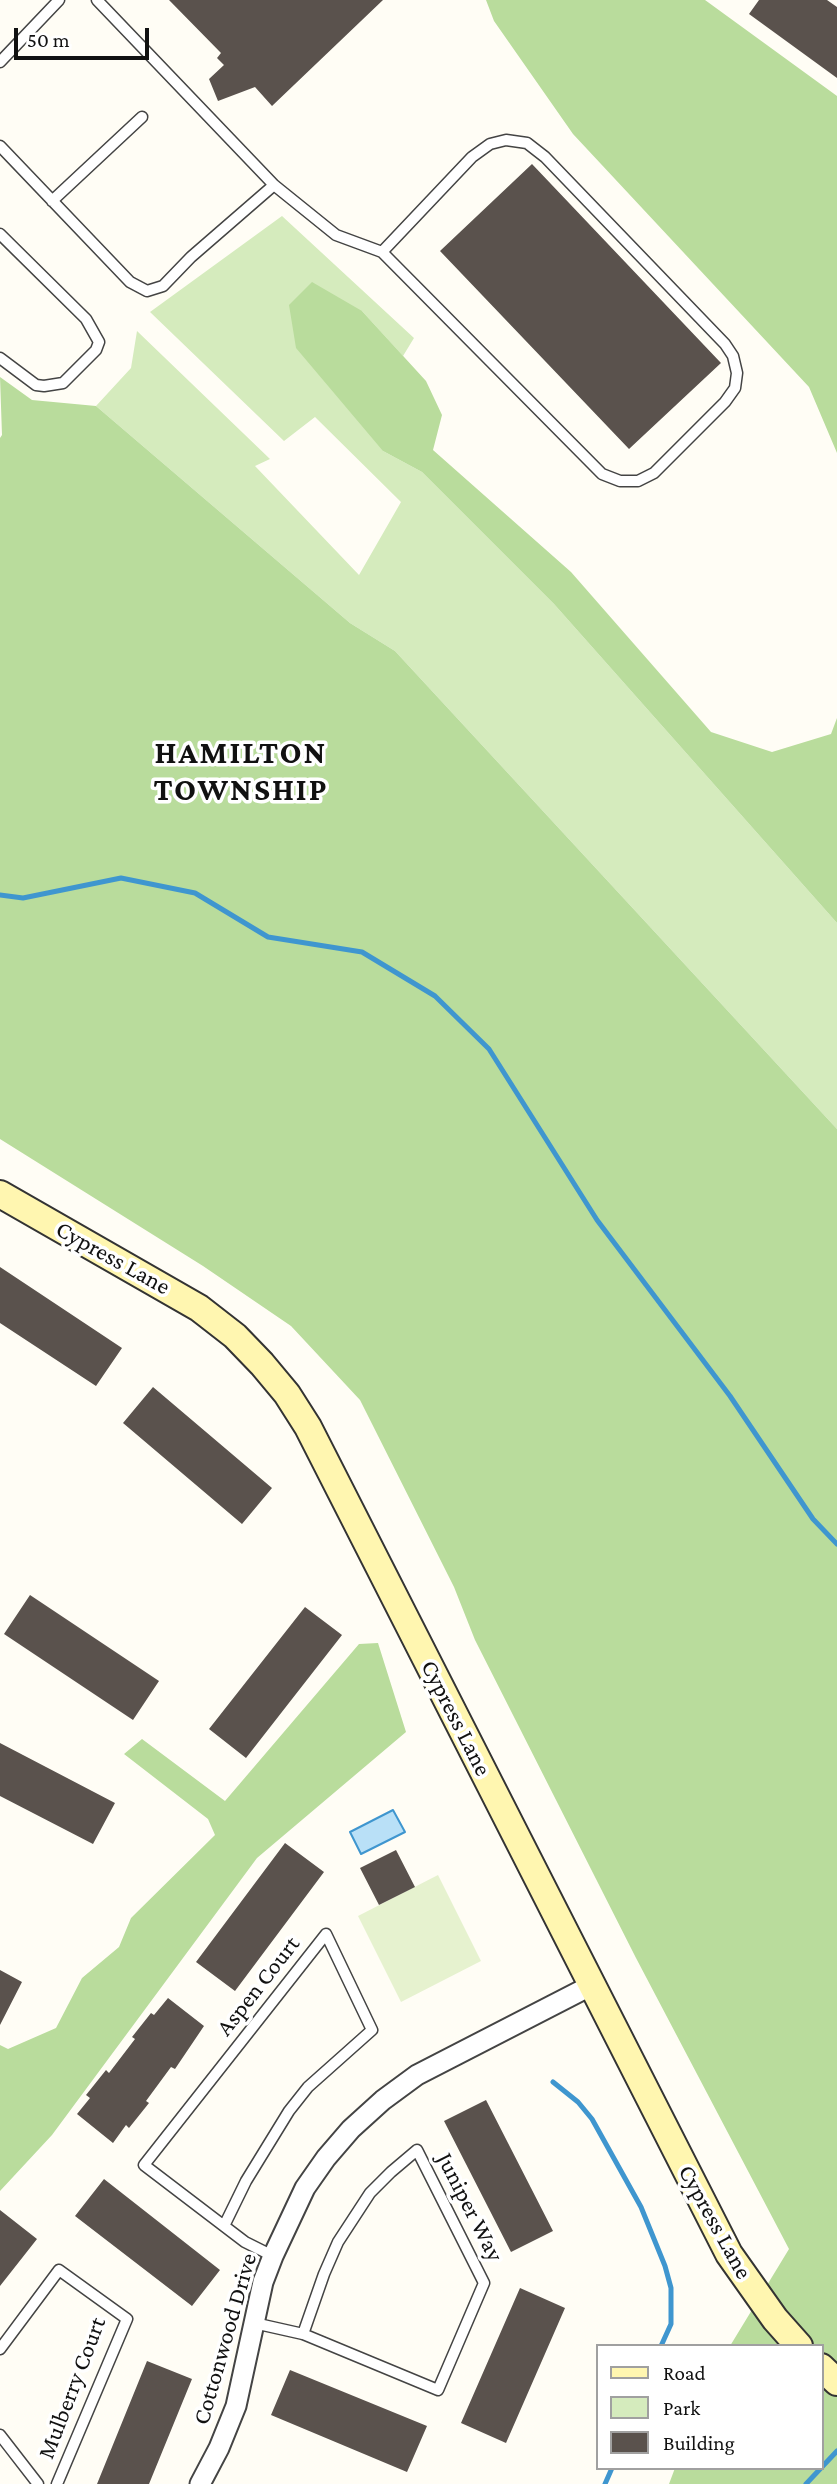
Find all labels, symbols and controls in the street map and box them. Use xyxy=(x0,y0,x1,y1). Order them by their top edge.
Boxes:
scale bar xyxy=(18,14,152,58)
text: 50 m xyxy=(27,28,70,52)
district label: HAMILTON TOWNSHIP xyxy=(155,734,327,809)
street label: Cypress Lane xyxy=(51,1215,175,1301)
street label: Cypress Lane xyxy=(415,1655,497,1781)
street label: Aspen Court xyxy=(210,1930,306,2042)
street label: Juniper Way xyxy=(430,2148,510,2266)
street label: Cypress Lane xyxy=(672,2160,758,2284)
street label: Cottonwood Drive xyxy=(187,2250,263,2428)
street label: Mulberry Court xyxy=(32,2313,112,2463)
legend xyxy=(596,2344,823,2470)
text: Road xyxy=(663,2361,706,2385)
text: Park xyxy=(663,2396,700,2420)
text: Building xyxy=(663,2431,735,2455)

